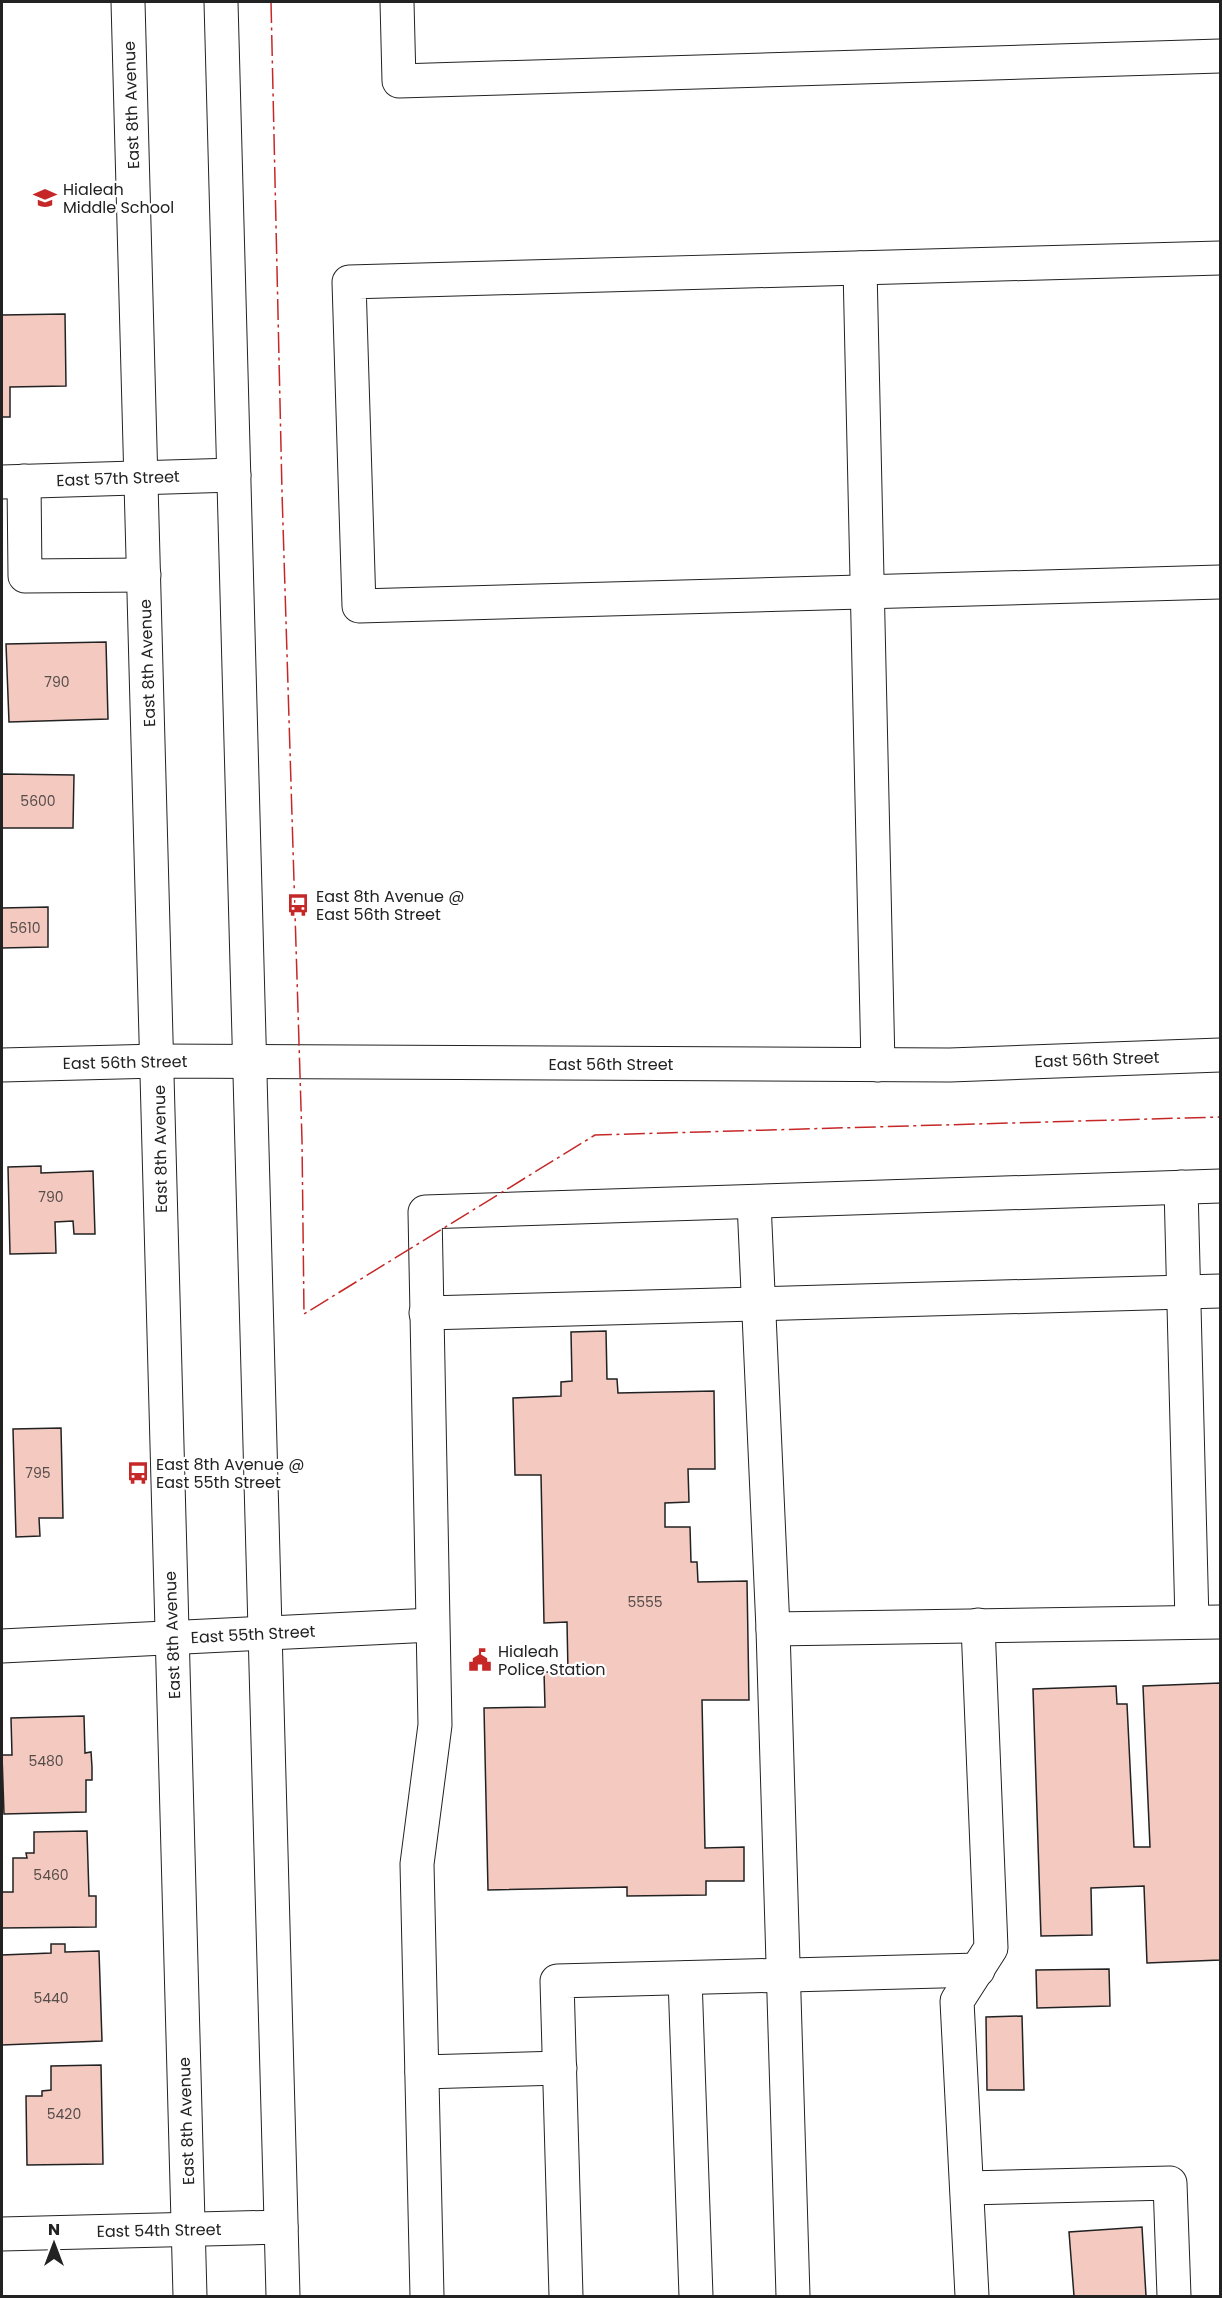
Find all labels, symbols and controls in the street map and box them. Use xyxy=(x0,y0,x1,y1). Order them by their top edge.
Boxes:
street label: East 8th Avenue xyxy=(118,41,145,169)
place label: Hialeah Middle School xyxy=(63,178,174,219)
school or university icon: Hialeah Middle School xyxy=(32,185,58,211)
street label: East 57th Street xyxy=(56,465,180,492)
street label: East 8th Avenue xyxy=(134,599,161,727)
house number: 790 xyxy=(44,672,70,692)
house number: 5600 xyxy=(20,791,56,811)
place label: East 8th Avenue @ East 56th Street xyxy=(316,885,464,926)
bus stop icon: East 8th Avenue @ East 56th Street xyxy=(285,892,311,918)
house number: 5610 xyxy=(10,918,40,938)
street label: East 56th Street xyxy=(1034,1046,1160,1073)
street label: East 56th Street xyxy=(62,1050,188,1075)
street label: East 56th Street xyxy=(549,1053,674,1076)
street label: East 8th Avenue xyxy=(148,1085,173,1213)
house number: 790 xyxy=(38,1187,64,1207)
place label: East 8th Avenue @ East 55th Street xyxy=(156,1453,304,1494)
bus stop icon: East 8th Avenue @ East 55th Street xyxy=(125,1460,151,1486)
house number: 795 xyxy=(25,1463,51,1483)
street label: East 8th Avenue xyxy=(159,1571,186,1699)
house number: 5555 xyxy=(627,1592,663,1612)
street label: East 55th Street xyxy=(190,1620,316,1649)
place label: Hialeah Police Station xyxy=(498,1640,606,1681)
public building icon: Hialeah Police Station xyxy=(467,1647,493,1673)
house number: 5480 xyxy=(28,1751,64,1771)
house number: 5460 xyxy=(33,1865,69,1885)
house number: 5440 xyxy=(33,1988,69,2008)
street label: East 8th Avenue xyxy=(173,2057,200,2185)
house number: 5420 xyxy=(47,2104,81,2124)
north arrow xyxy=(24,2214,84,2274)
text: N xyxy=(48,2218,60,2241)
street label: East 54th Street xyxy=(96,2218,222,2243)

